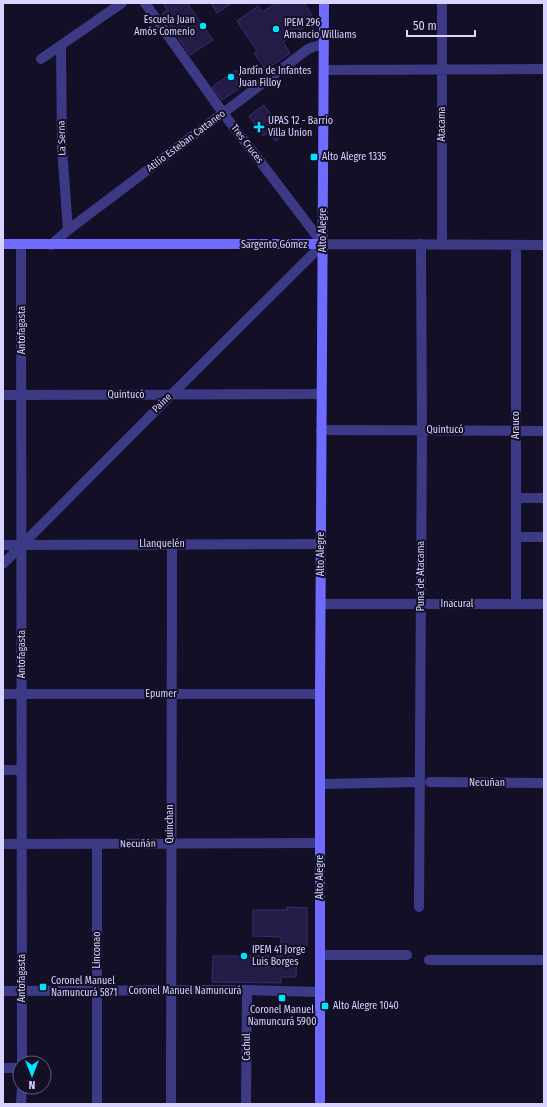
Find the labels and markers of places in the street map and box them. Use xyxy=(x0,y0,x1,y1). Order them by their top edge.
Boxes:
place label: Escuela Juan Amós Comenio xyxy=(134,14,195,38)
place label: IPEM 296 Amancio Williams xyxy=(284,17,356,41)
marker: Escuela Juan Amós Comenio xyxy=(198,21,208,31)
marker: IPEM 296 Amancio Williams xyxy=(271,24,281,34)
place label: Jardín de Infantes Juan Filloy xyxy=(239,64,311,89)
marker: Jardín de Infantes Juan Filloy xyxy=(226,72,236,82)
place label: UPAS 12 - Barrio Villa Union xyxy=(268,115,333,139)
marker: UPAS 12 - Barrio Villa Union xyxy=(253,121,265,133)
place label: Alto Alegre 1335 xyxy=(322,151,387,163)
marker: Alto Alegre 1335 xyxy=(309,152,319,162)
place label: IPEM 41 Jorge Luis Borges xyxy=(252,944,305,968)
marker: IPEM 41 Jorge Luis Borges xyxy=(239,951,249,961)
place label: Coronel Manuel Namuncurá 5871 xyxy=(51,975,117,999)
marker: Coronel Manuel Namuncurá 5871 xyxy=(38,982,48,992)
marker: Coronel Manuel Namuncurá 5900 xyxy=(277,993,287,1003)
place label: Alto Alegre 1040 xyxy=(333,1000,399,1012)
marker: Alto Alegre 1040 xyxy=(320,1001,330,1011)
place label: Coronel Manuel Namuncurá 5900 xyxy=(248,1004,316,1028)

